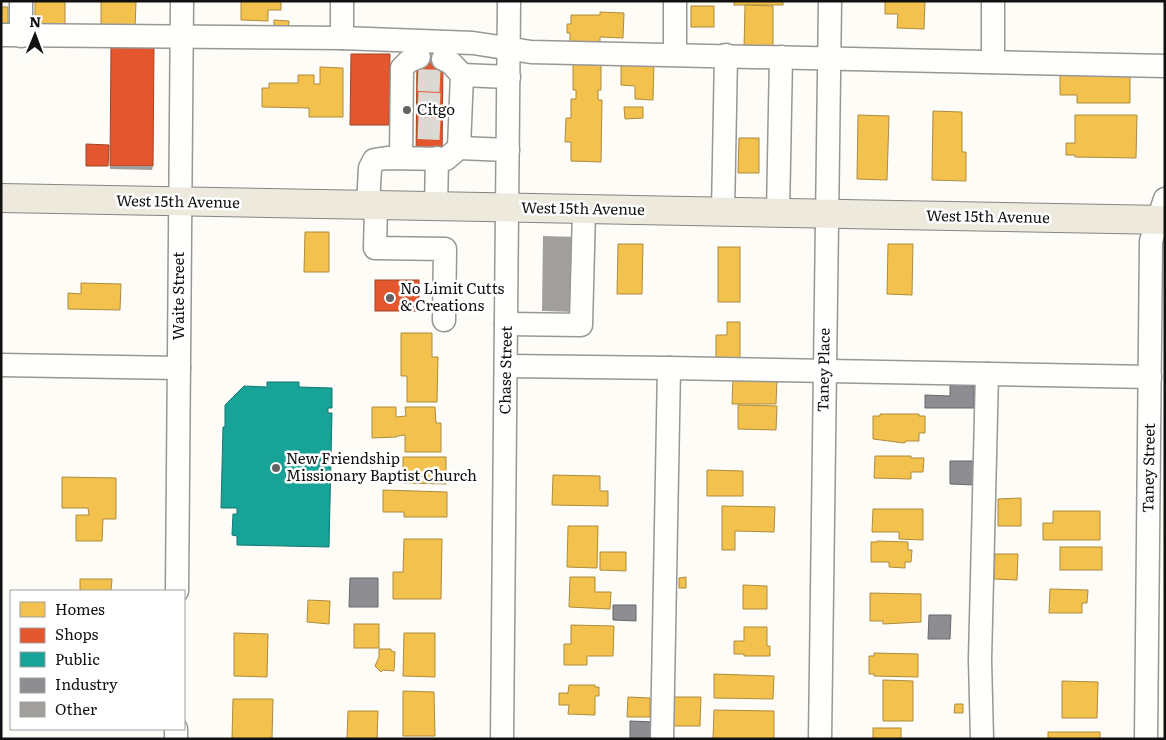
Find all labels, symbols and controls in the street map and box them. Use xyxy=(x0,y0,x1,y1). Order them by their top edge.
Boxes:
north arrow xyxy=(10,10,60,60)
text: N xyxy=(29,11,42,31)
place label: Citgo xyxy=(417,97,455,120)
marker: Citgo xyxy=(401,104,413,116)
street label: West 15th Avenue xyxy=(116,188,240,213)
street label: West 15th Avenue xyxy=(521,195,645,220)
street label: West 15th Avenue xyxy=(926,203,1050,228)
street label: Waite Street xyxy=(166,252,189,340)
place label: No Limit Cutts & Creations xyxy=(400,276,504,316)
marker: No Limit Cutts & Creations xyxy=(384,292,396,304)
street label: Chase Street xyxy=(492,325,517,415)
street label: Taney Place xyxy=(810,327,835,412)
street label: Taney Street xyxy=(1135,423,1160,513)
place label: New Friendship Missionary Baptist Church xyxy=(286,446,477,486)
marker: New Friendship Missionary Baptist Church xyxy=(270,462,282,474)
legend xyxy=(10,590,185,730)
text: Homes xyxy=(55,597,105,620)
text: Shops xyxy=(55,622,98,645)
text: Public xyxy=(55,647,100,670)
text: Industry xyxy=(55,672,118,695)
text: Other xyxy=(55,697,97,720)

